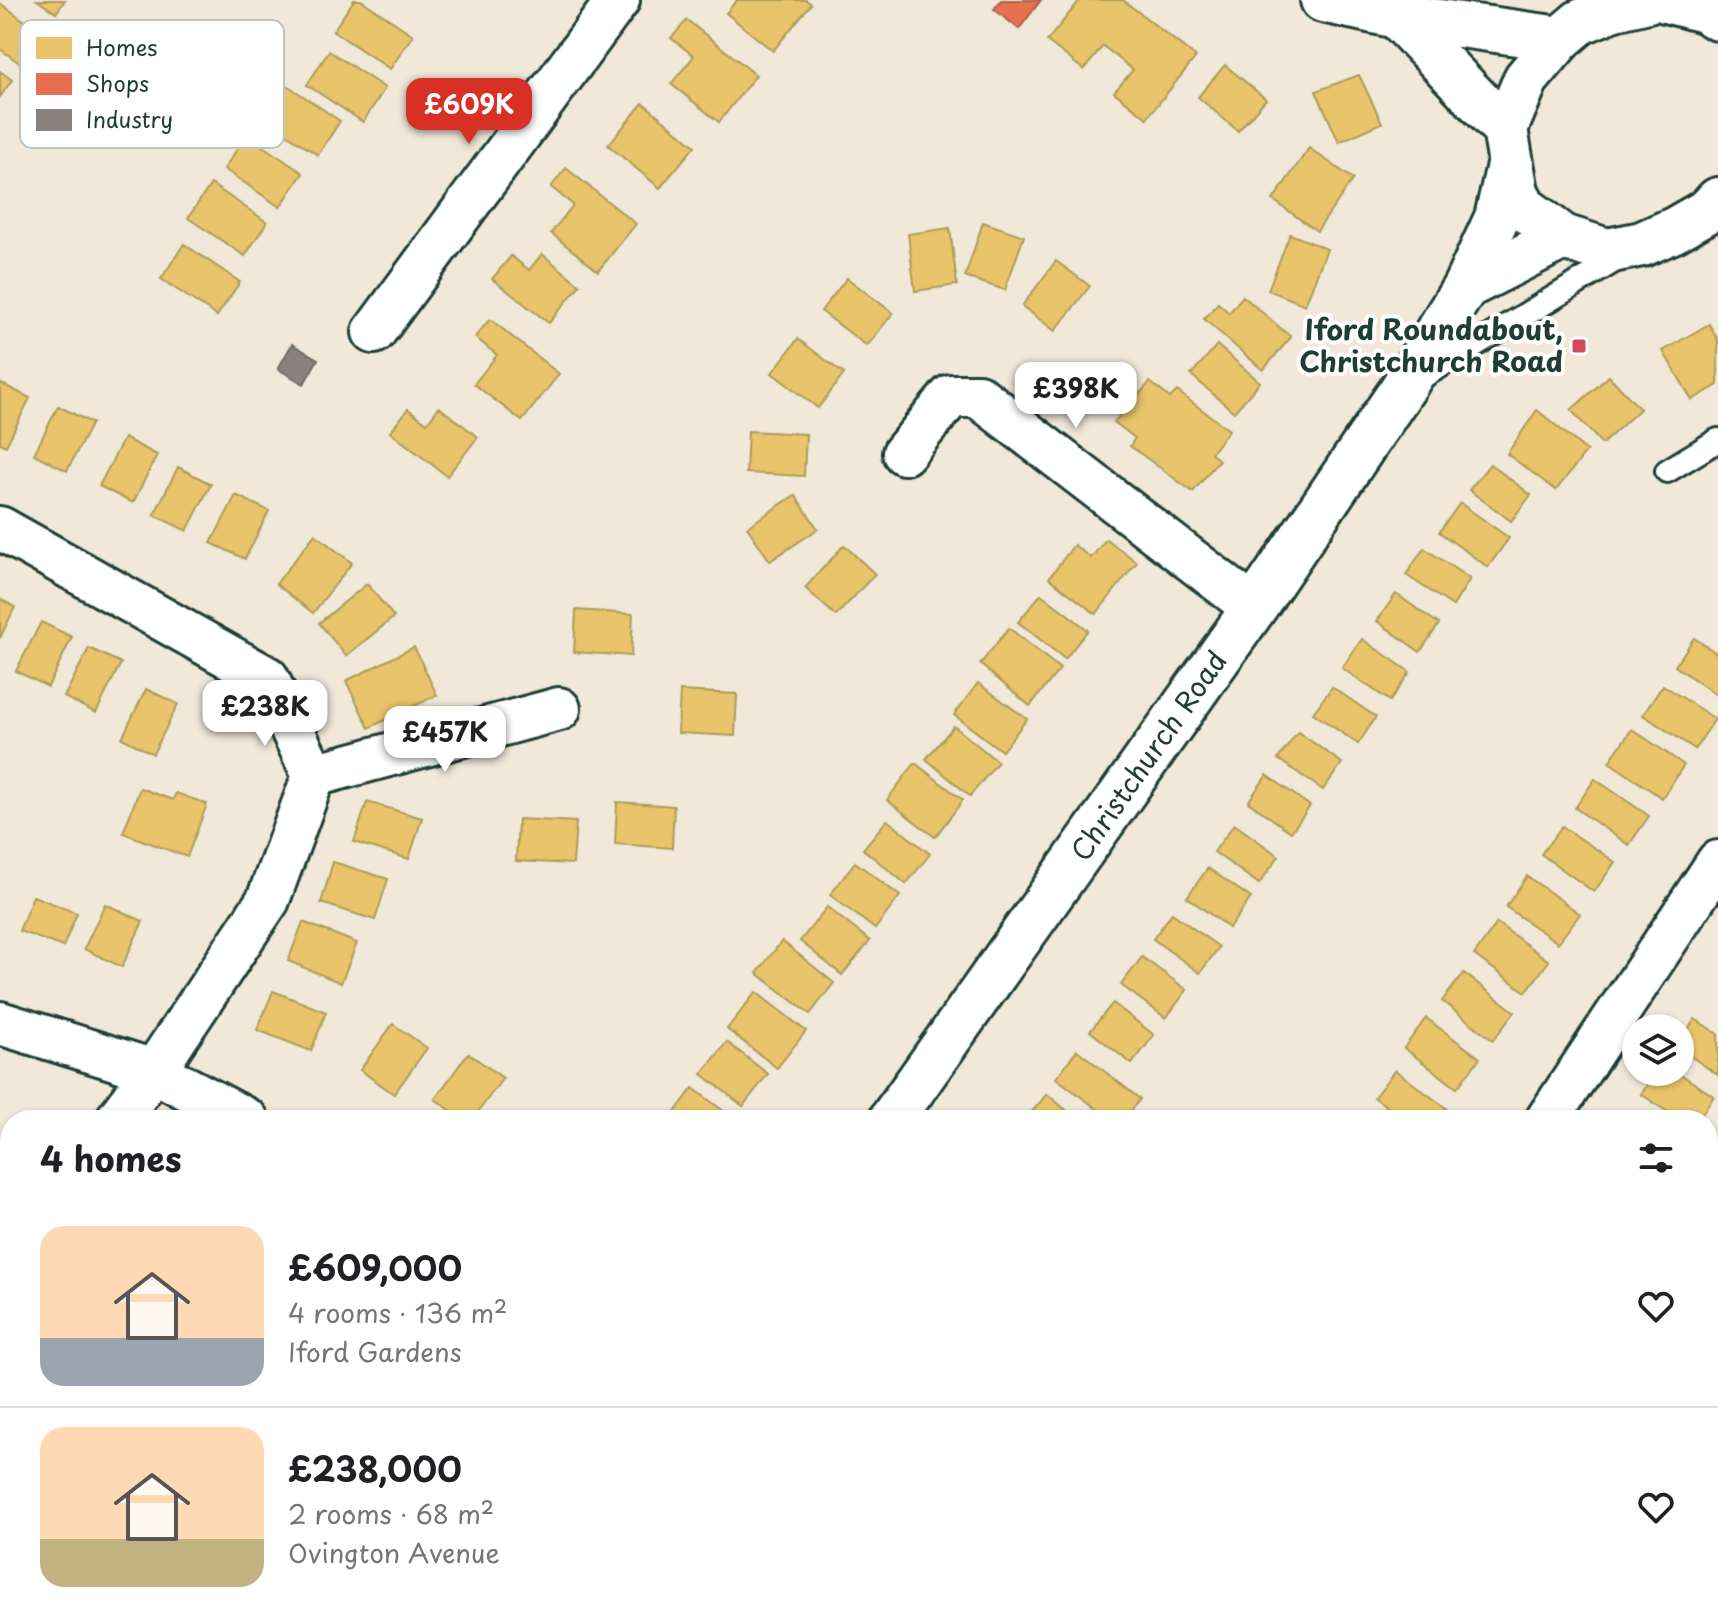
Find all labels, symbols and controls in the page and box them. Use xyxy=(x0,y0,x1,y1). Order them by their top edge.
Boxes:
legend xyxy=(20,20,284,148)
text: Homes xyxy=(86,30,157,63)
text: Shops xyxy=(86,66,149,99)
pin: £609K xyxy=(413,78,525,146)
text: £609K xyxy=(424,84,514,123)
text: Industry xyxy=(86,102,173,135)
place label: Iford Roundabout, Christchurch Road xyxy=(1299,307,1563,382)
marker: Iford Roundabout, Christchurch Road xyxy=(1570,337,1588,355)
pin: £398K xyxy=(1020,362,1132,430)
text: £398K xyxy=(1033,368,1119,407)
street label: Christchurch Road xyxy=(1059,641,1237,869)
pin: £238K xyxy=(209,680,321,748)
text: £238K xyxy=(220,686,310,725)
pin: £457K xyxy=(389,706,501,774)
text: £457K xyxy=(402,712,488,751)
map controls xyxy=(1622,1014,1694,1086)
button: layers xyxy=(1622,1014,1694,1086)
text: 4 homes xyxy=(40,1132,182,1184)
icon: filters xyxy=(1634,1136,1678,1180)
text: £609,000 xyxy=(288,1241,462,1293)
icon: home xyxy=(104,1258,200,1354)
icon: heart xyxy=(1634,1284,1678,1328)
text: 4 rooms · 136 m² xyxy=(288,1293,508,1332)
text: Iford Gardens xyxy=(288,1332,462,1371)
text: £238,000 xyxy=(288,1442,462,1494)
icon: home xyxy=(104,1459,200,1555)
icon: heart xyxy=(1634,1485,1678,1529)
text: 2 rooms · 68 m² xyxy=(288,1494,494,1533)
text: Ovington Avenue xyxy=(288,1533,500,1572)

